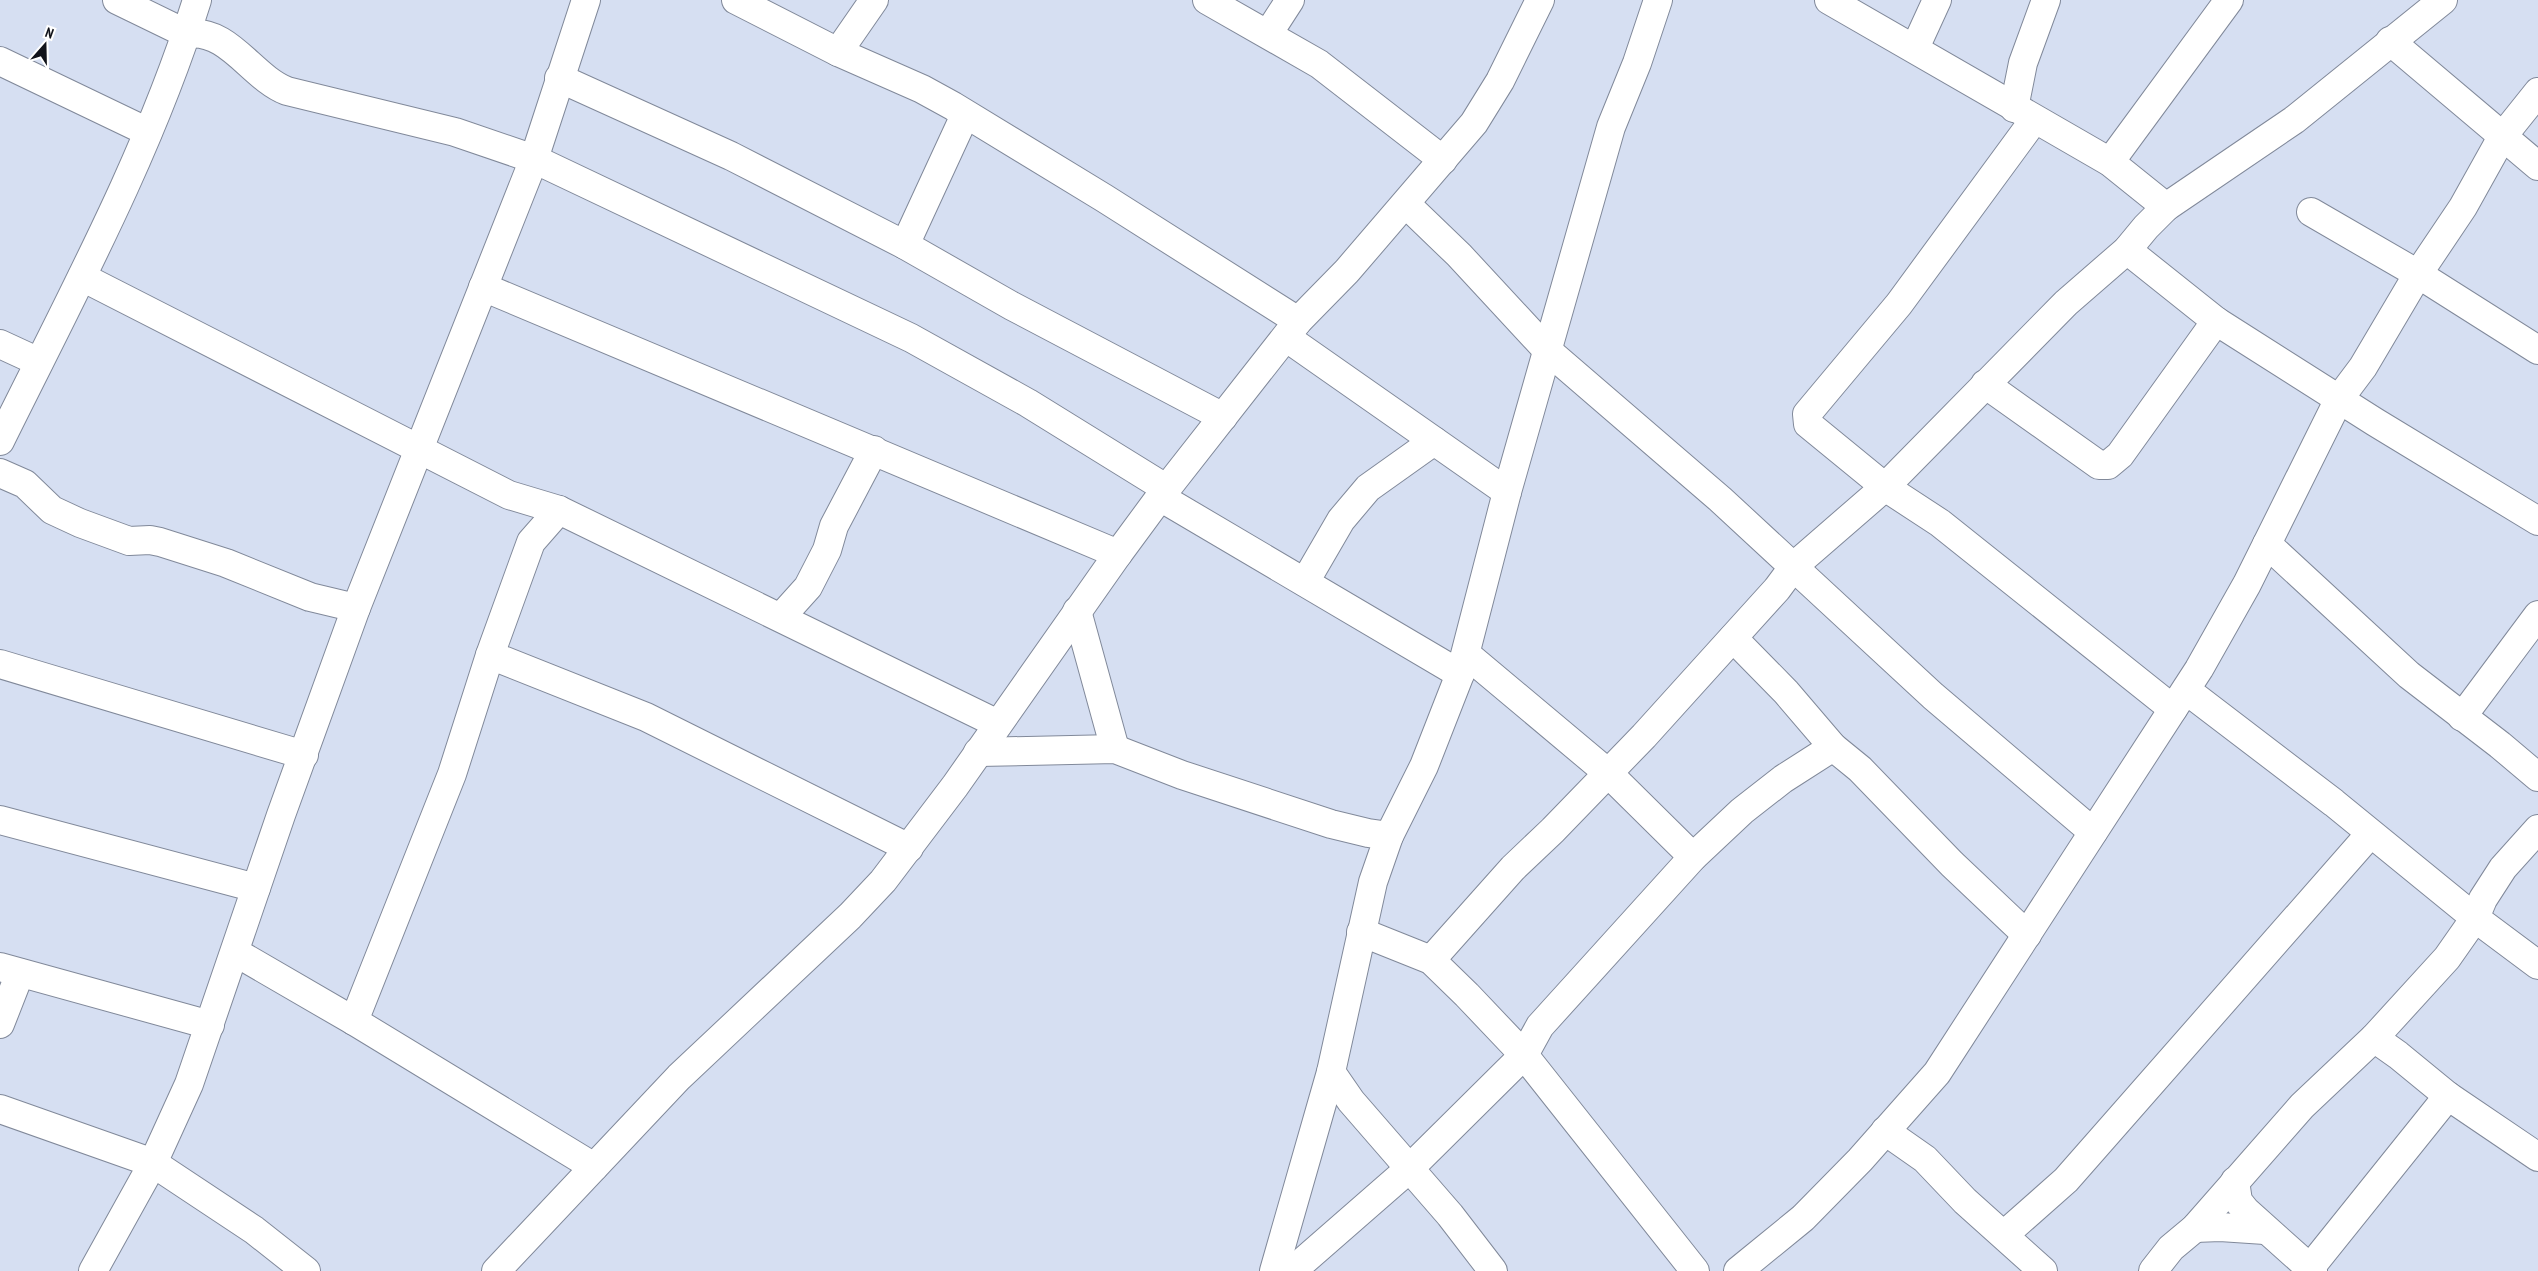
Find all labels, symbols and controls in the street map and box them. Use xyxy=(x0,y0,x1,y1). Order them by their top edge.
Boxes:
north arrow xyxy=(20,20,70,70)
text: N xyxy=(43,23,56,43)

